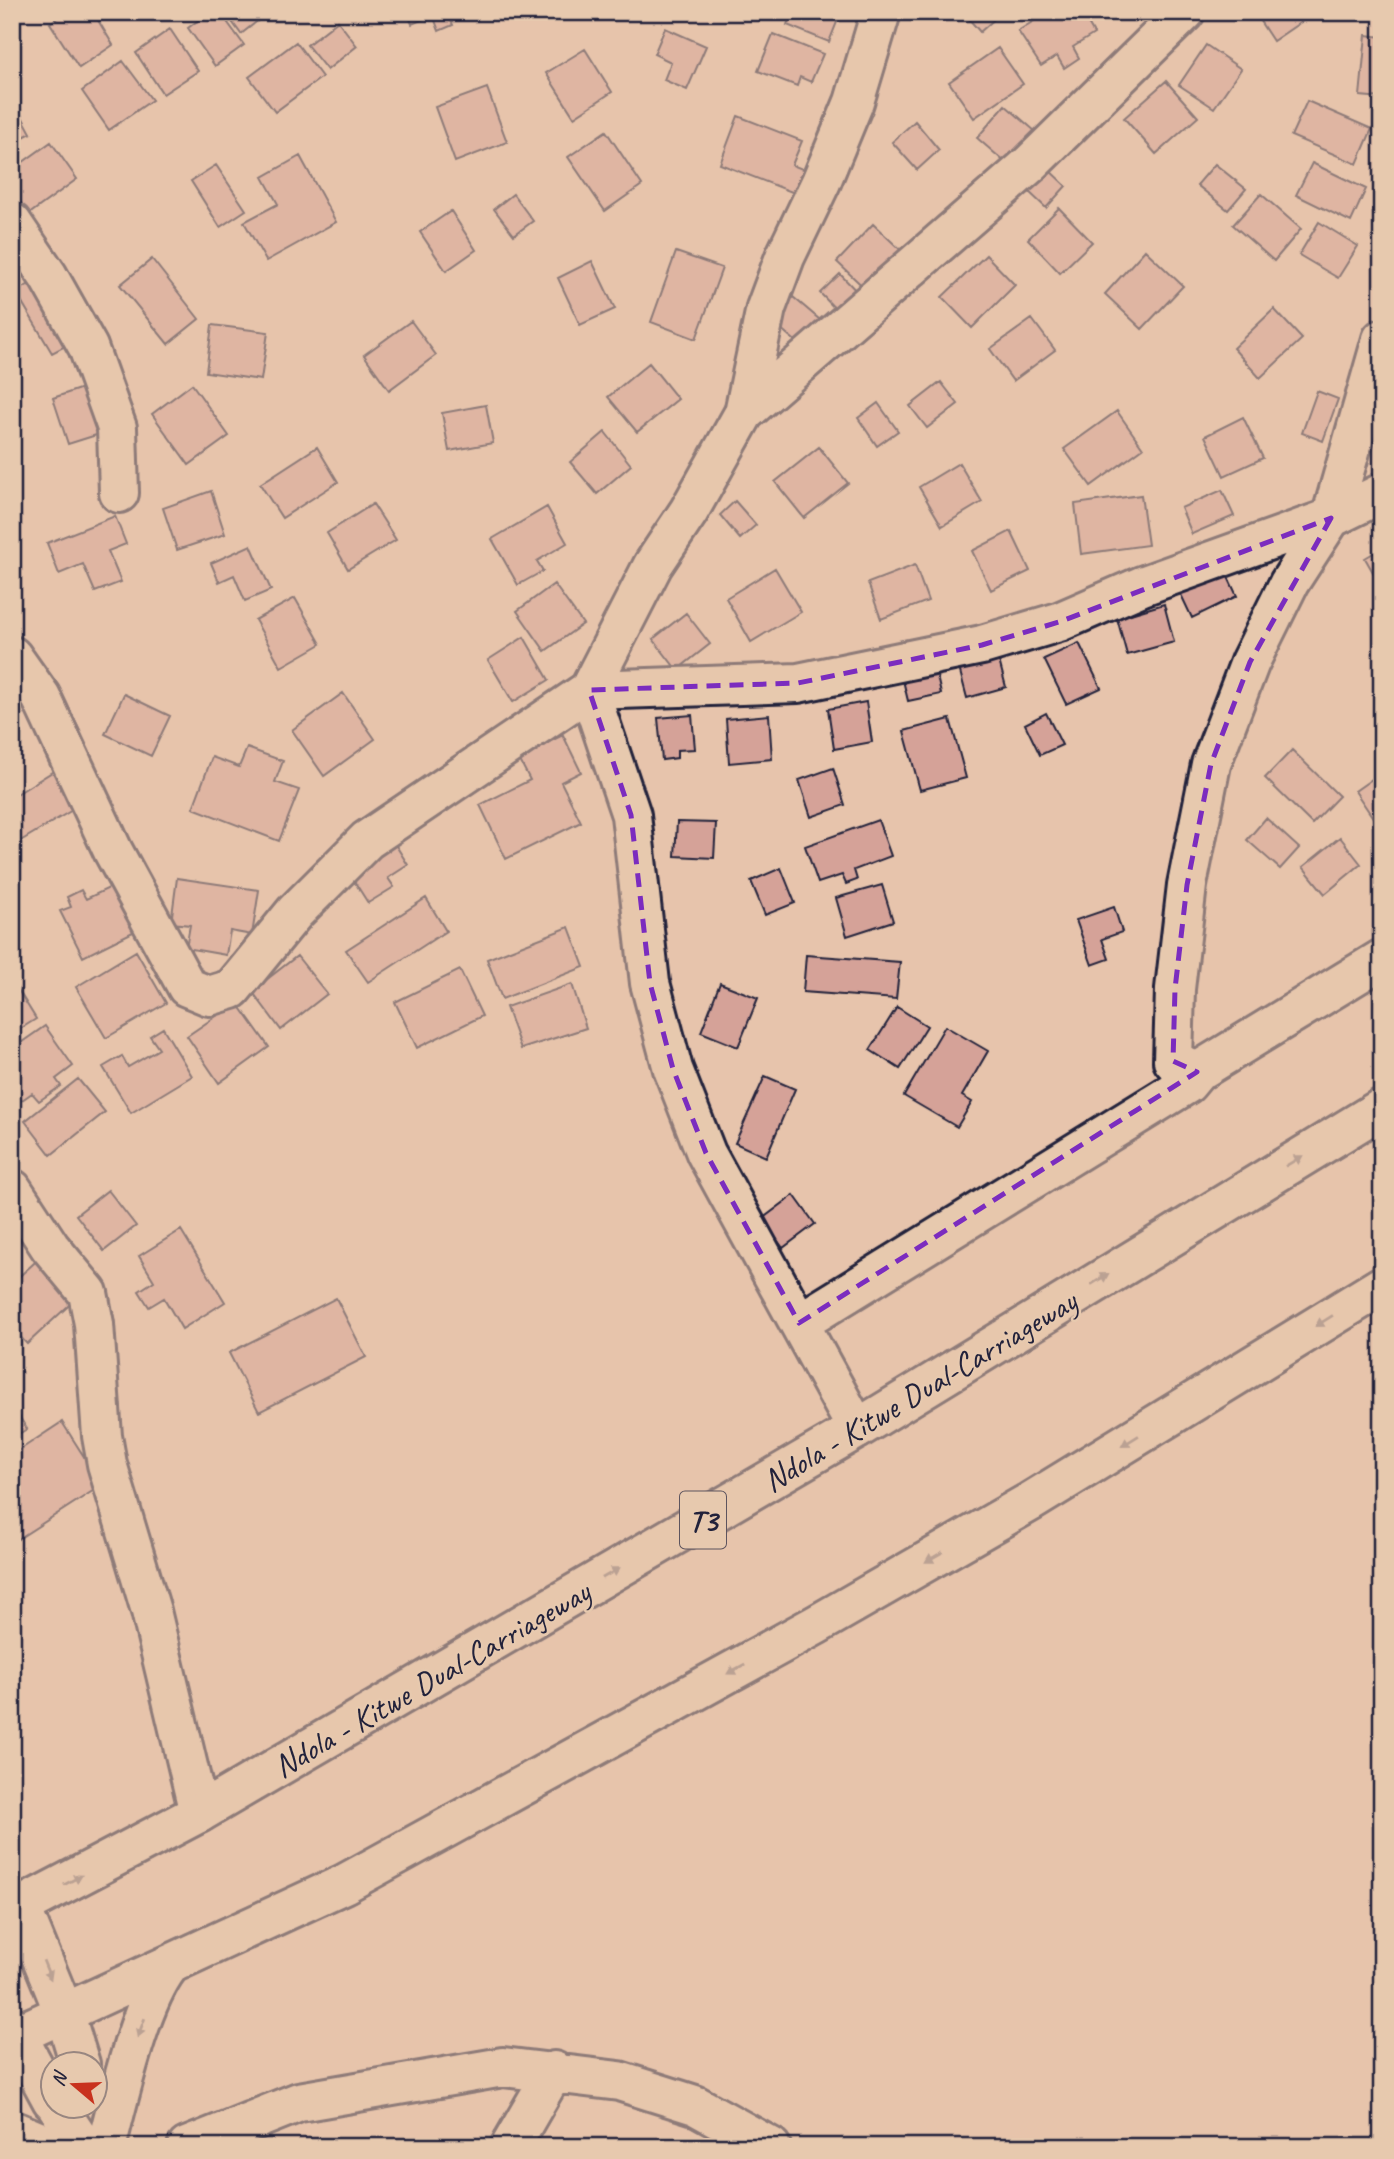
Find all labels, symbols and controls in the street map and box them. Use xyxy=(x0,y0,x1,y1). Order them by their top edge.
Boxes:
one-way arrow xyxy=(1285,1155,1304,1167)
one-way arrow xyxy=(1090,1273,1110,1286)
street label: Ndola - Kitwe Dual-Carriageway xyxy=(755,1279,1087,1501)
one-way arrow xyxy=(1314,1315,1333,1328)
one-way arrow xyxy=(1120,1434,1139,1447)
road number: T3 xyxy=(680,1492,726,1548)
one-way arrow xyxy=(925,1551,944,1563)
one-way arrow xyxy=(601,1567,621,1579)
street label: Ndola - Kitwe Dual-Carriageway xyxy=(266,1570,600,1787)
one-way arrow xyxy=(726,1663,746,1675)
one-way arrow xyxy=(63,1874,83,1885)
one-way arrow xyxy=(41,1960,52,1981)
one-way arrow xyxy=(135,2017,146,2038)
north arrow xyxy=(38,2050,108,2120)
text: N xyxy=(46,2067,73,2089)

